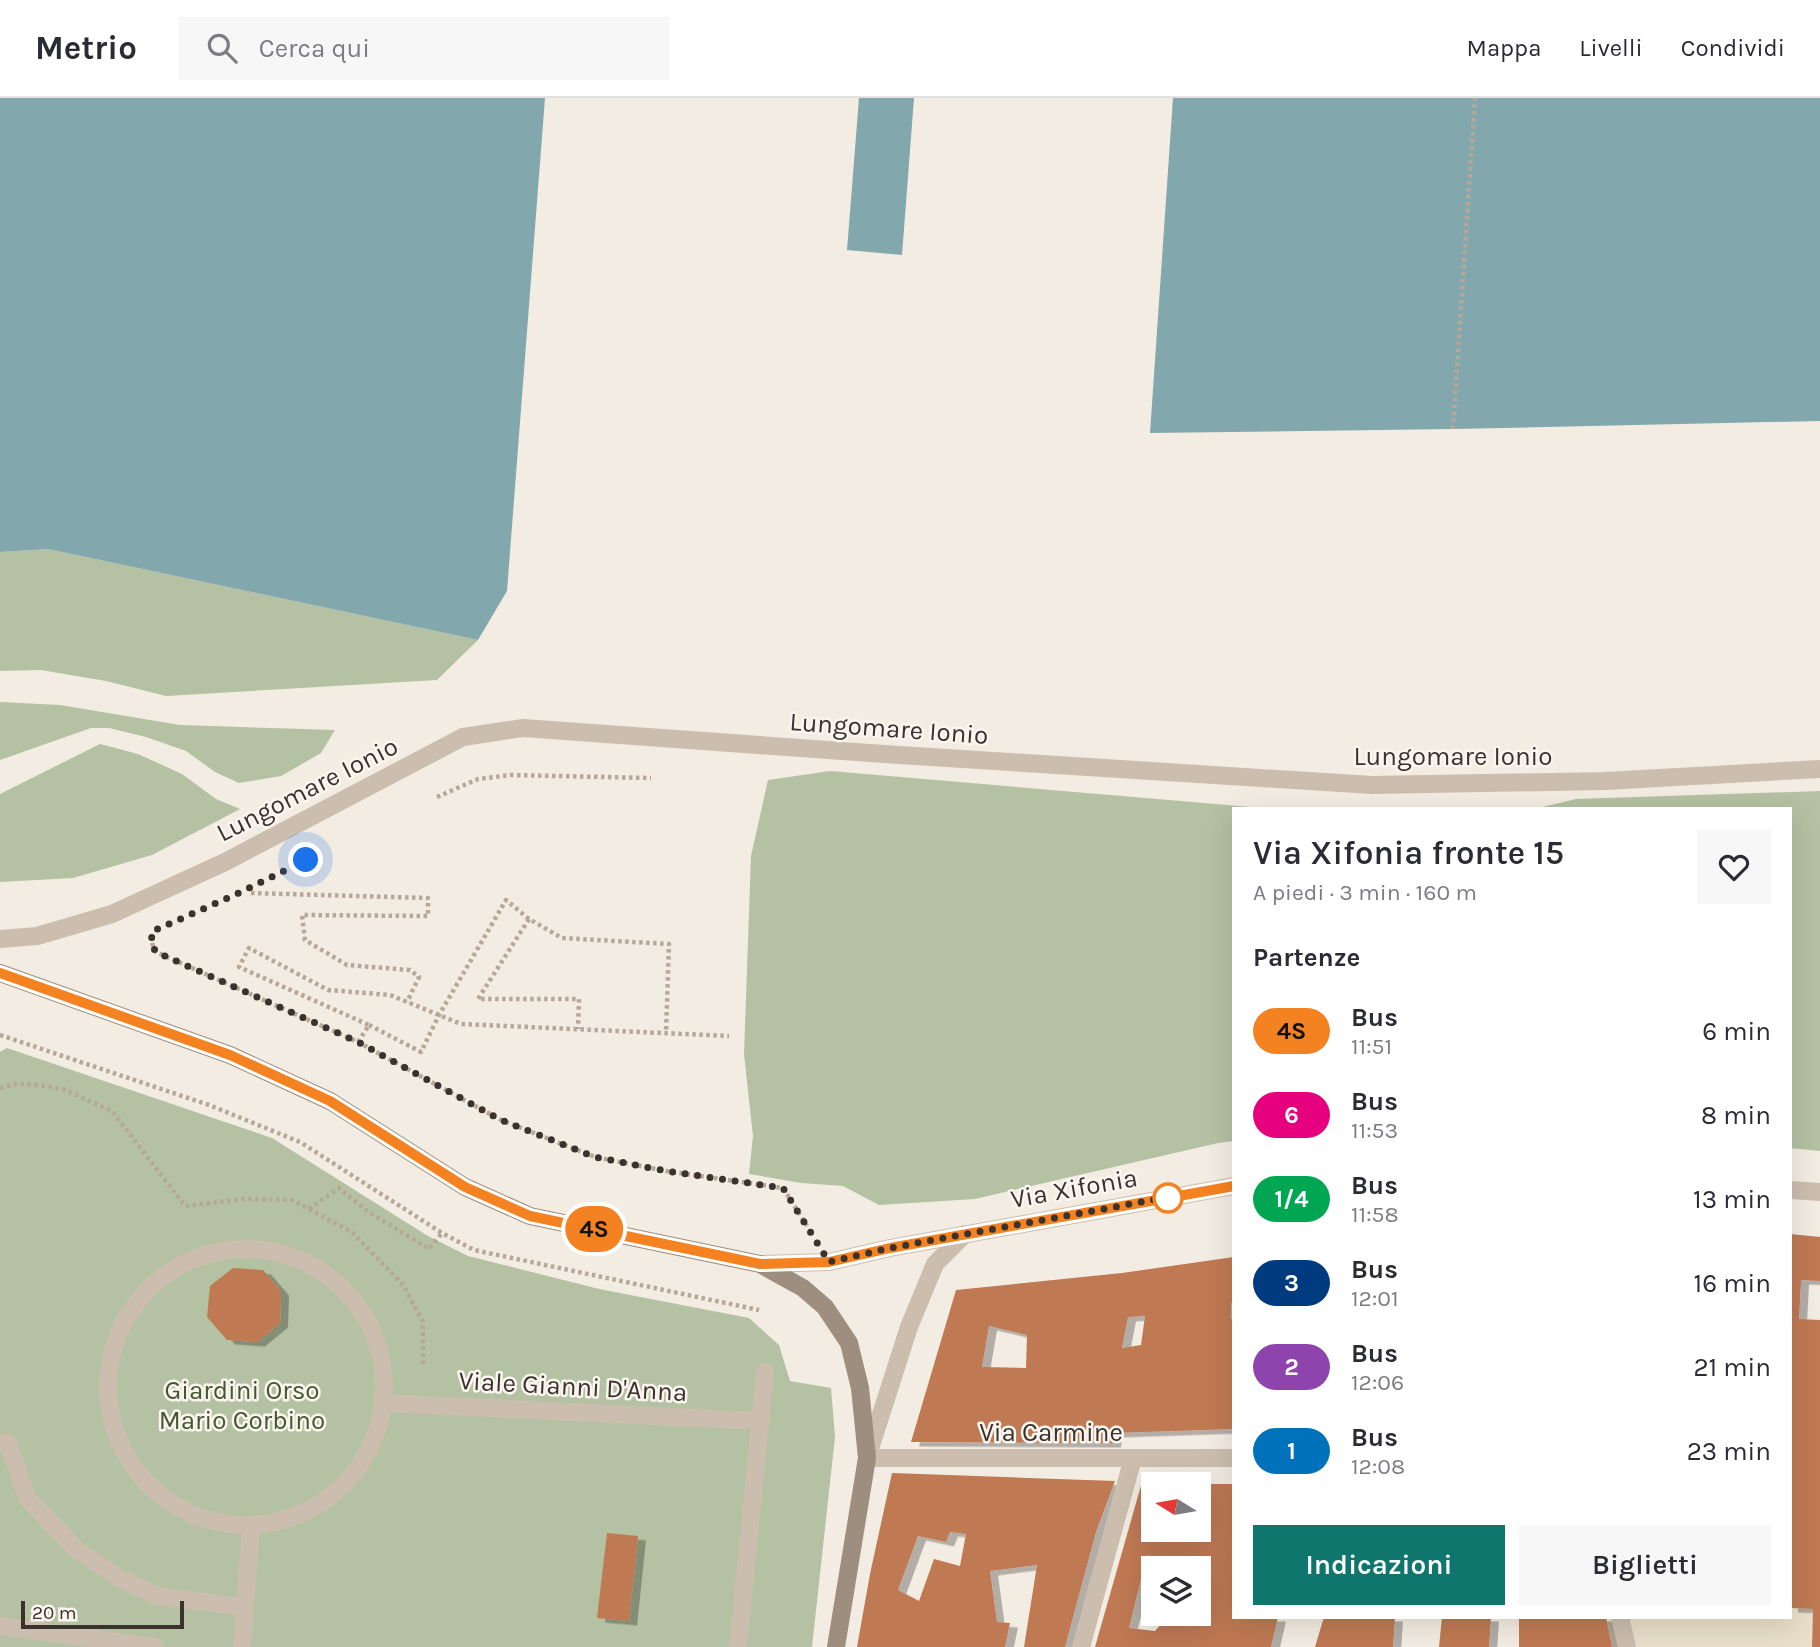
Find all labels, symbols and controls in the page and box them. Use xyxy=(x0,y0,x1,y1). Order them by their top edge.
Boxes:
search box xyxy=(179,17,669,80)
text: Metrio xyxy=(35,29,137,67)
icon: search xyxy=(203,29,241,67)
text: Cerca qui xyxy=(259,33,370,64)
text: Mappa xyxy=(1467,34,1541,62)
text: Livelli xyxy=(1579,34,1643,62)
text: Condividi xyxy=(1681,34,1785,62)
street label: Lungomare Ionio xyxy=(789,706,989,751)
street label: Lungomare Ionio xyxy=(211,730,403,848)
street label: Lungomare Ionio xyxy=(1353,741,1553,772)
button: heart xyxy=(1697,830,1771,904)
text: Via Xifonia fronte 15 xyxy=(1253,834,1564,872)
your location xyxy=(288,842,323,877)
text: A piedi · 3 min · 160 m xyxy=(1253,879,1477,906)
text: Partenze xyxy=(1253,942,1360,973)
text: Bus xyxy=(1351,1002,1398,1033)
text: 6 min xyxy=(1702,1016,1771,1047)
text: 4S xyxy=(1277,1017,1306,1045)
text: 11:51 xyxy=(1351,1033,1392,1060)
text: Bus xyxy=(1351,1086,1398,1117)
text: 8 min xyxy=(1701,1100,1771,1131)
text: 6 xyxy=(1284,1101,1299,1129)
text: 11:53 xyxy=(1351,1117,1398,1144)
street label: Via Xifonia xyxy=(1008,1162,1140,1215)
text: Bus xyxy=(1351,1170,1398,1201)
unlabelled marker xyxy=(1153,1183,1183,1213)
text: 13 min xyxy=(1693,1184,1771,1215)
text: 1/4 xyxy=(1274,1185,1309,1213)
text: 11:58 xyxy=(1351,1201,1399,1228)
line badge: 4S xyxy=(562,1206,626,1252)
text: 4S xyxy=(579,1215,609,1243)
text: Bus xyxy=(1351,1254,1398,1285)
text: 16 min xyxy=(1694,1268,1771,1299)
text: 3 xyxy=(1284,1269,1299,1297)
text: 12:01 xyxy=(1351,1285,1398,1312)
text: Bus xyxy=(1351,1338,1398,1369)
text: 21 min xyxy=(1693,1352,1771,1383)
text: 2 xyxy=(1284,1353,1299,1381)
street label: Viale Gianni D'Anna xyxy=(458,1365,688,1408)
text: 12:06 xyxy=(1351,1369,1404,1396)
park label: Giardini Orso Mario Corbino xyxy=(159,1375,325,1436)
street label: Via Carmine xyxy=(979,1417,1123,1448)
text: Bus xyxy=(1351,1422,1398,1453)
text: 23 min xyxy=(1687,1436,1771,1467)
text: 1 xyxy=(1287,1437,1296,1465)
text: 12:08 xyxy=(1351,1453,1405,1480)
north arrow xyxy=(1141,1472,1211,1542)
map controls xyxy=(1141,1472,1211,1626)
button: Indicazioni xyxy=(1253,1525,1505,1605)
button: Biglietti xyxy=(1519,1525,1771,1605)
button: layers xyxy=(1141,1556,1211,1626)
scale bar xyxy=(21,1598,184,1630)
text: 20 m xyxy=(32,1602,77,1624)

